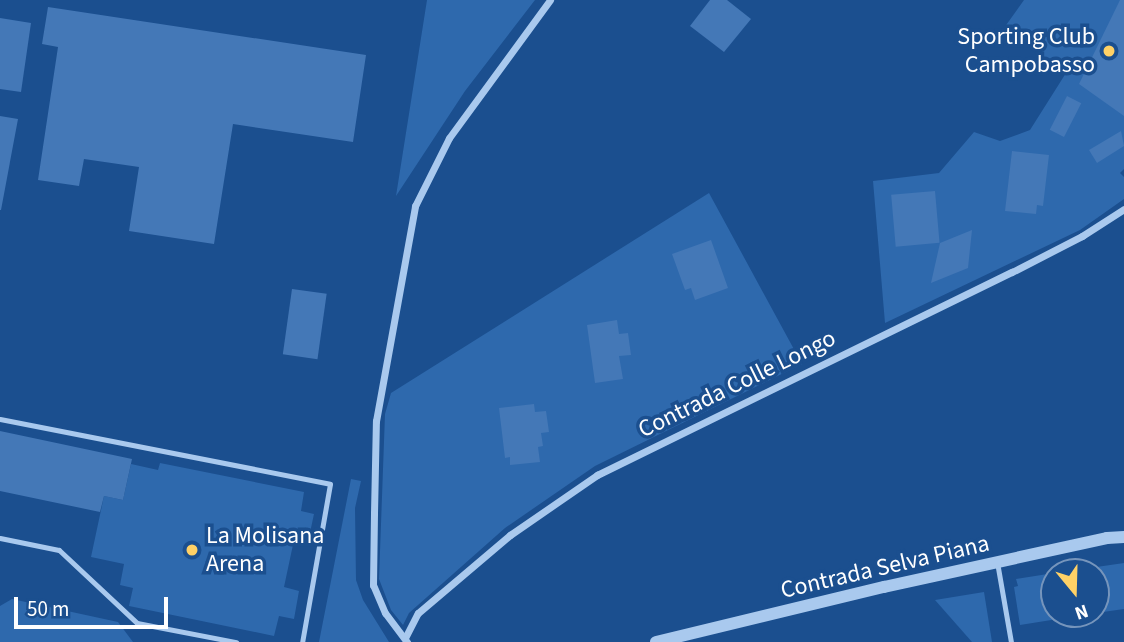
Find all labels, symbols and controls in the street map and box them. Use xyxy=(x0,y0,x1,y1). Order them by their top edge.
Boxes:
place label: Sporting Club Campobasso xyxy=(957,23,1095,79)
marker: Sporting Club Campobasso xyxy=(1101,43,1117,59)
street label: Contrada Colle Longo xyxy=(634,324,840,444)
place label: La Molisana Arena xyxy=(206,522,324,578)
street label: Contrada Selva Piana xyxy=(778,529,992,605)
marker: La Molisana Arena xyxy=(184,542,200,558)
north arrow xyxy=(1040,558,1110,628)
scale bar xyxy=(18,582,172,626)
text: 50 m xyxy=(27,594,69,624)
text: N xyxy=(1071,597,1092,626)

